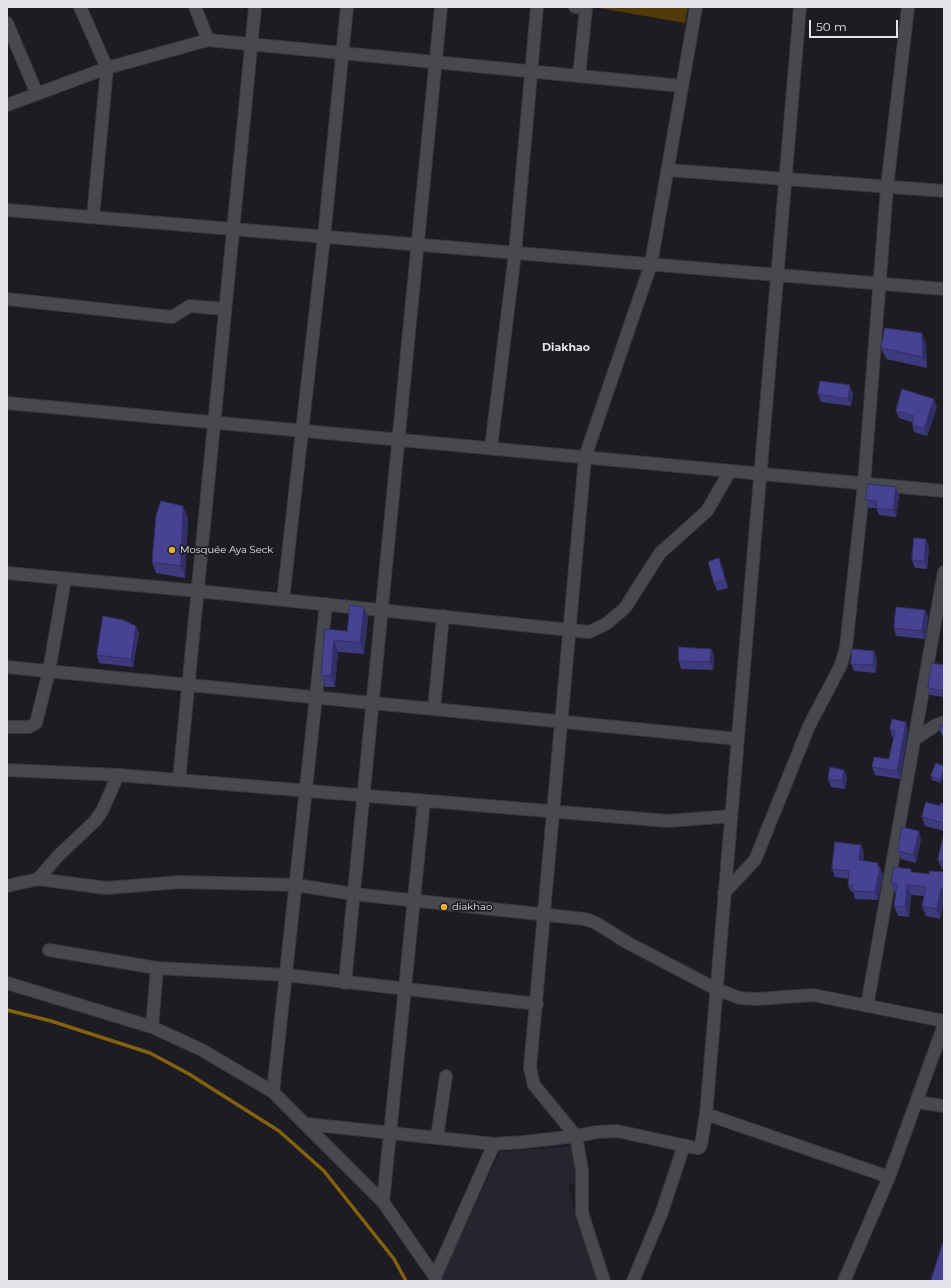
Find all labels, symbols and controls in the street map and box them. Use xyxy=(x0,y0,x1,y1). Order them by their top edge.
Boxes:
scale bar xyxy=(811,12,900,38)
text: 50 m xyxy=(816,19,847,34)
district label: Diakhao xyxy=(542,341,590,355)
place label: Mosquée Aya Seck xyxy=(180,544,273,556)
marker: Mosquée Aya Seck xyxy=(167,545,177,555)
place label: diakhao xyxy=(452,901,492,913)
marker: diakhao xyxy=(439,902,449,912)

